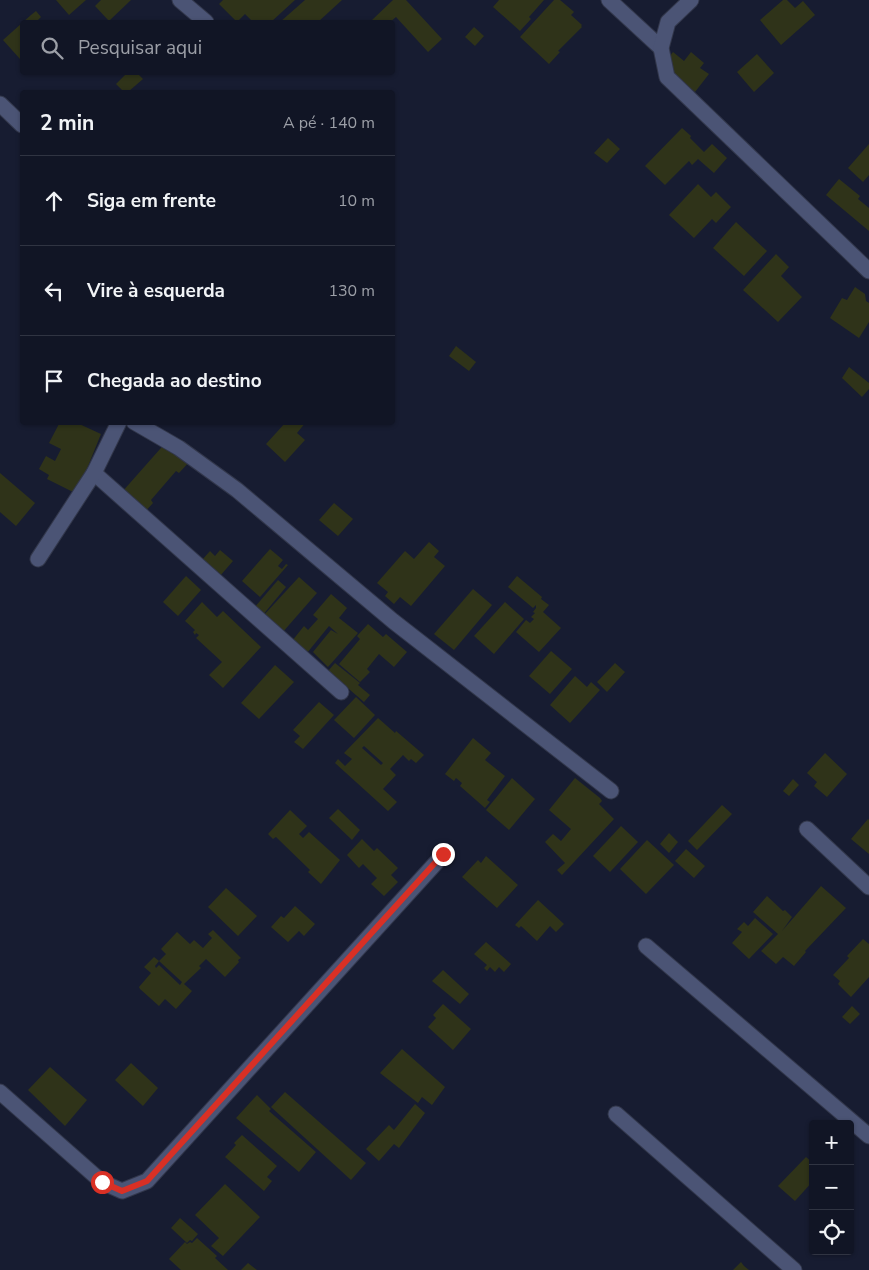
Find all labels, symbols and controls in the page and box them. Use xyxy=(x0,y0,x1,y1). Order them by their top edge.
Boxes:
search box xyxy=(20,20,395,75)
icon: search xyxy=(38,34,66,62)
text: Pesquisar aqui xyxy=(78,35,202,61)
text: 2 min xyxy=(40,109,94,137)
text: A pé · 140 m xyxy=(283,112,375,134)
icon: ahead xyxy=(40,187,68,215)
text: Siga em frente xyxy=(87,188,216,214)
text: 10 m xyxy=(338,190,375,212)
icon: left xyxy=(40,277,68,305)
text: Vire à esquerda xyxy=(87,278,225,304)
text: 130 m xyxy=(328,280,375,302)
icon: arrive xyxy=(40,367,68,395)
text: Chegada ao destino xyxy=(87,368,262,394)
route end xyxy=(432,843,455,866)
map controls xyxy=(809,1120,854,1255)
button: + xyxy=(809,1120,854,1165)
button: − xyxy=(809,1165,854,1210)
route start xyxy=(91,1171,114,1194)
button: locate xyxy=(809,1210,854,1255)

